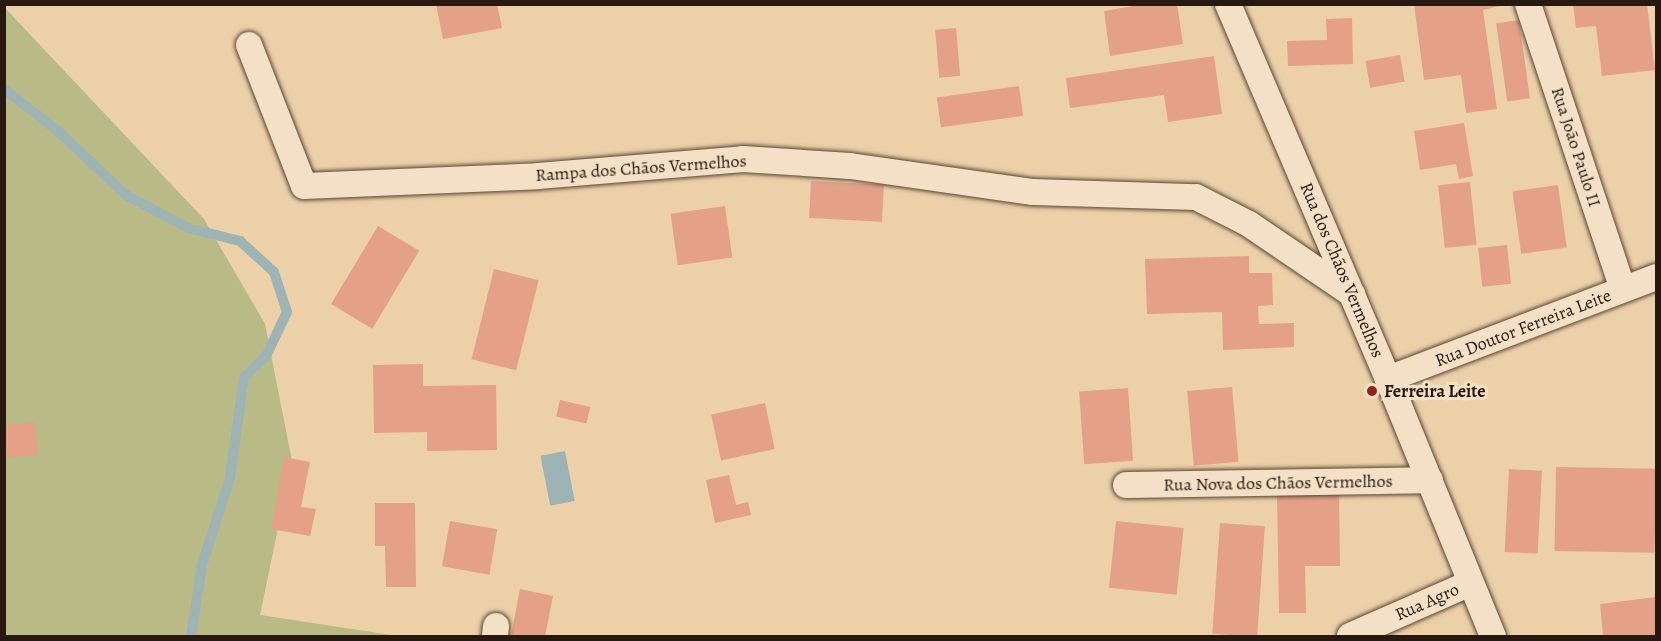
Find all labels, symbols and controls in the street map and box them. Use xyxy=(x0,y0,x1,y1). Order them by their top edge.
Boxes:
street label: Rua João Paulo II xyxy=(1546,84,1606,210)
street label: Rampa dos Chãos Vermelhos xyxy=(535,150,747,186)
street label: Rua dos Chãos Vermelhos xyxy=(1295,179,1389,361)
street label: Rua Doutor Ferreira Leite xyxy=(1432,284,1614,372)
place label: Ferreira Leite xyxy=(1384,380,1486,402)
marker: Ferreira Leite xyxy=(1365,384,1379,398)
street label: Rua Nova dos Chãos Vermelhos xyxy=(1163,470,1393,496)
street label: Rua Agro xyxy=(1392,578,1462,626)

